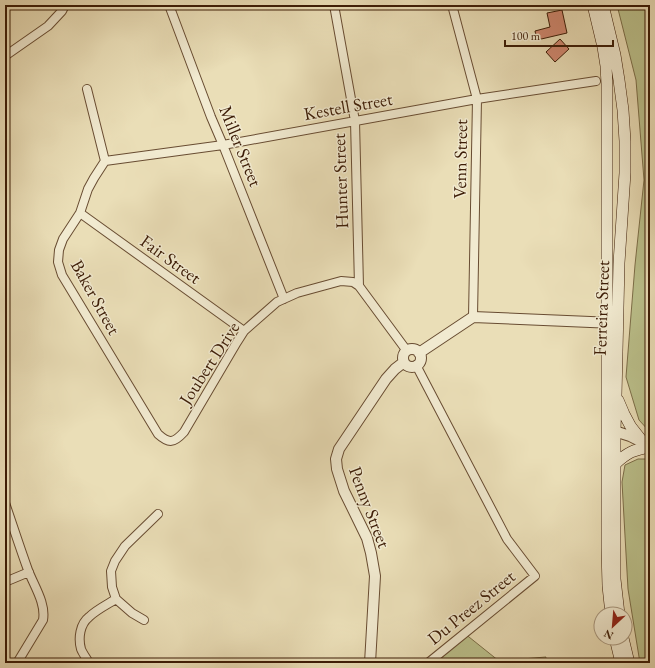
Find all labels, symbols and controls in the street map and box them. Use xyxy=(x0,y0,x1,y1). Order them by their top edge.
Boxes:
scale bar xyxy=(505,22,613,48)
text: 100 m xyxy=(511,28,541,44)
street label: Kestell Street xyxy=(302,87,394,125)
street label: Miller Street xyxy=(214,102,268,190)
street label: Venn Street xyxy=(448,119,472,199)
street label: Hunter Street xyxy=(327,133,353,229)
street label: Fair Street xyxy=(136,229,206,289)
street label: Baker Street xyxy=(66,255,126,339)
street label: Ferreira Street xyxy=(588,260,614,356)
street label: Joubert Drive xyxy=(173,317,244,411)
street label: Penny Street xyxy=(344,463,396,551)
street label: Du Preez Street xyxy=(422,564,520,649)
north arrow xyxy=(593,606,633,646)
text: N xyxy=(601,627,616,643)

